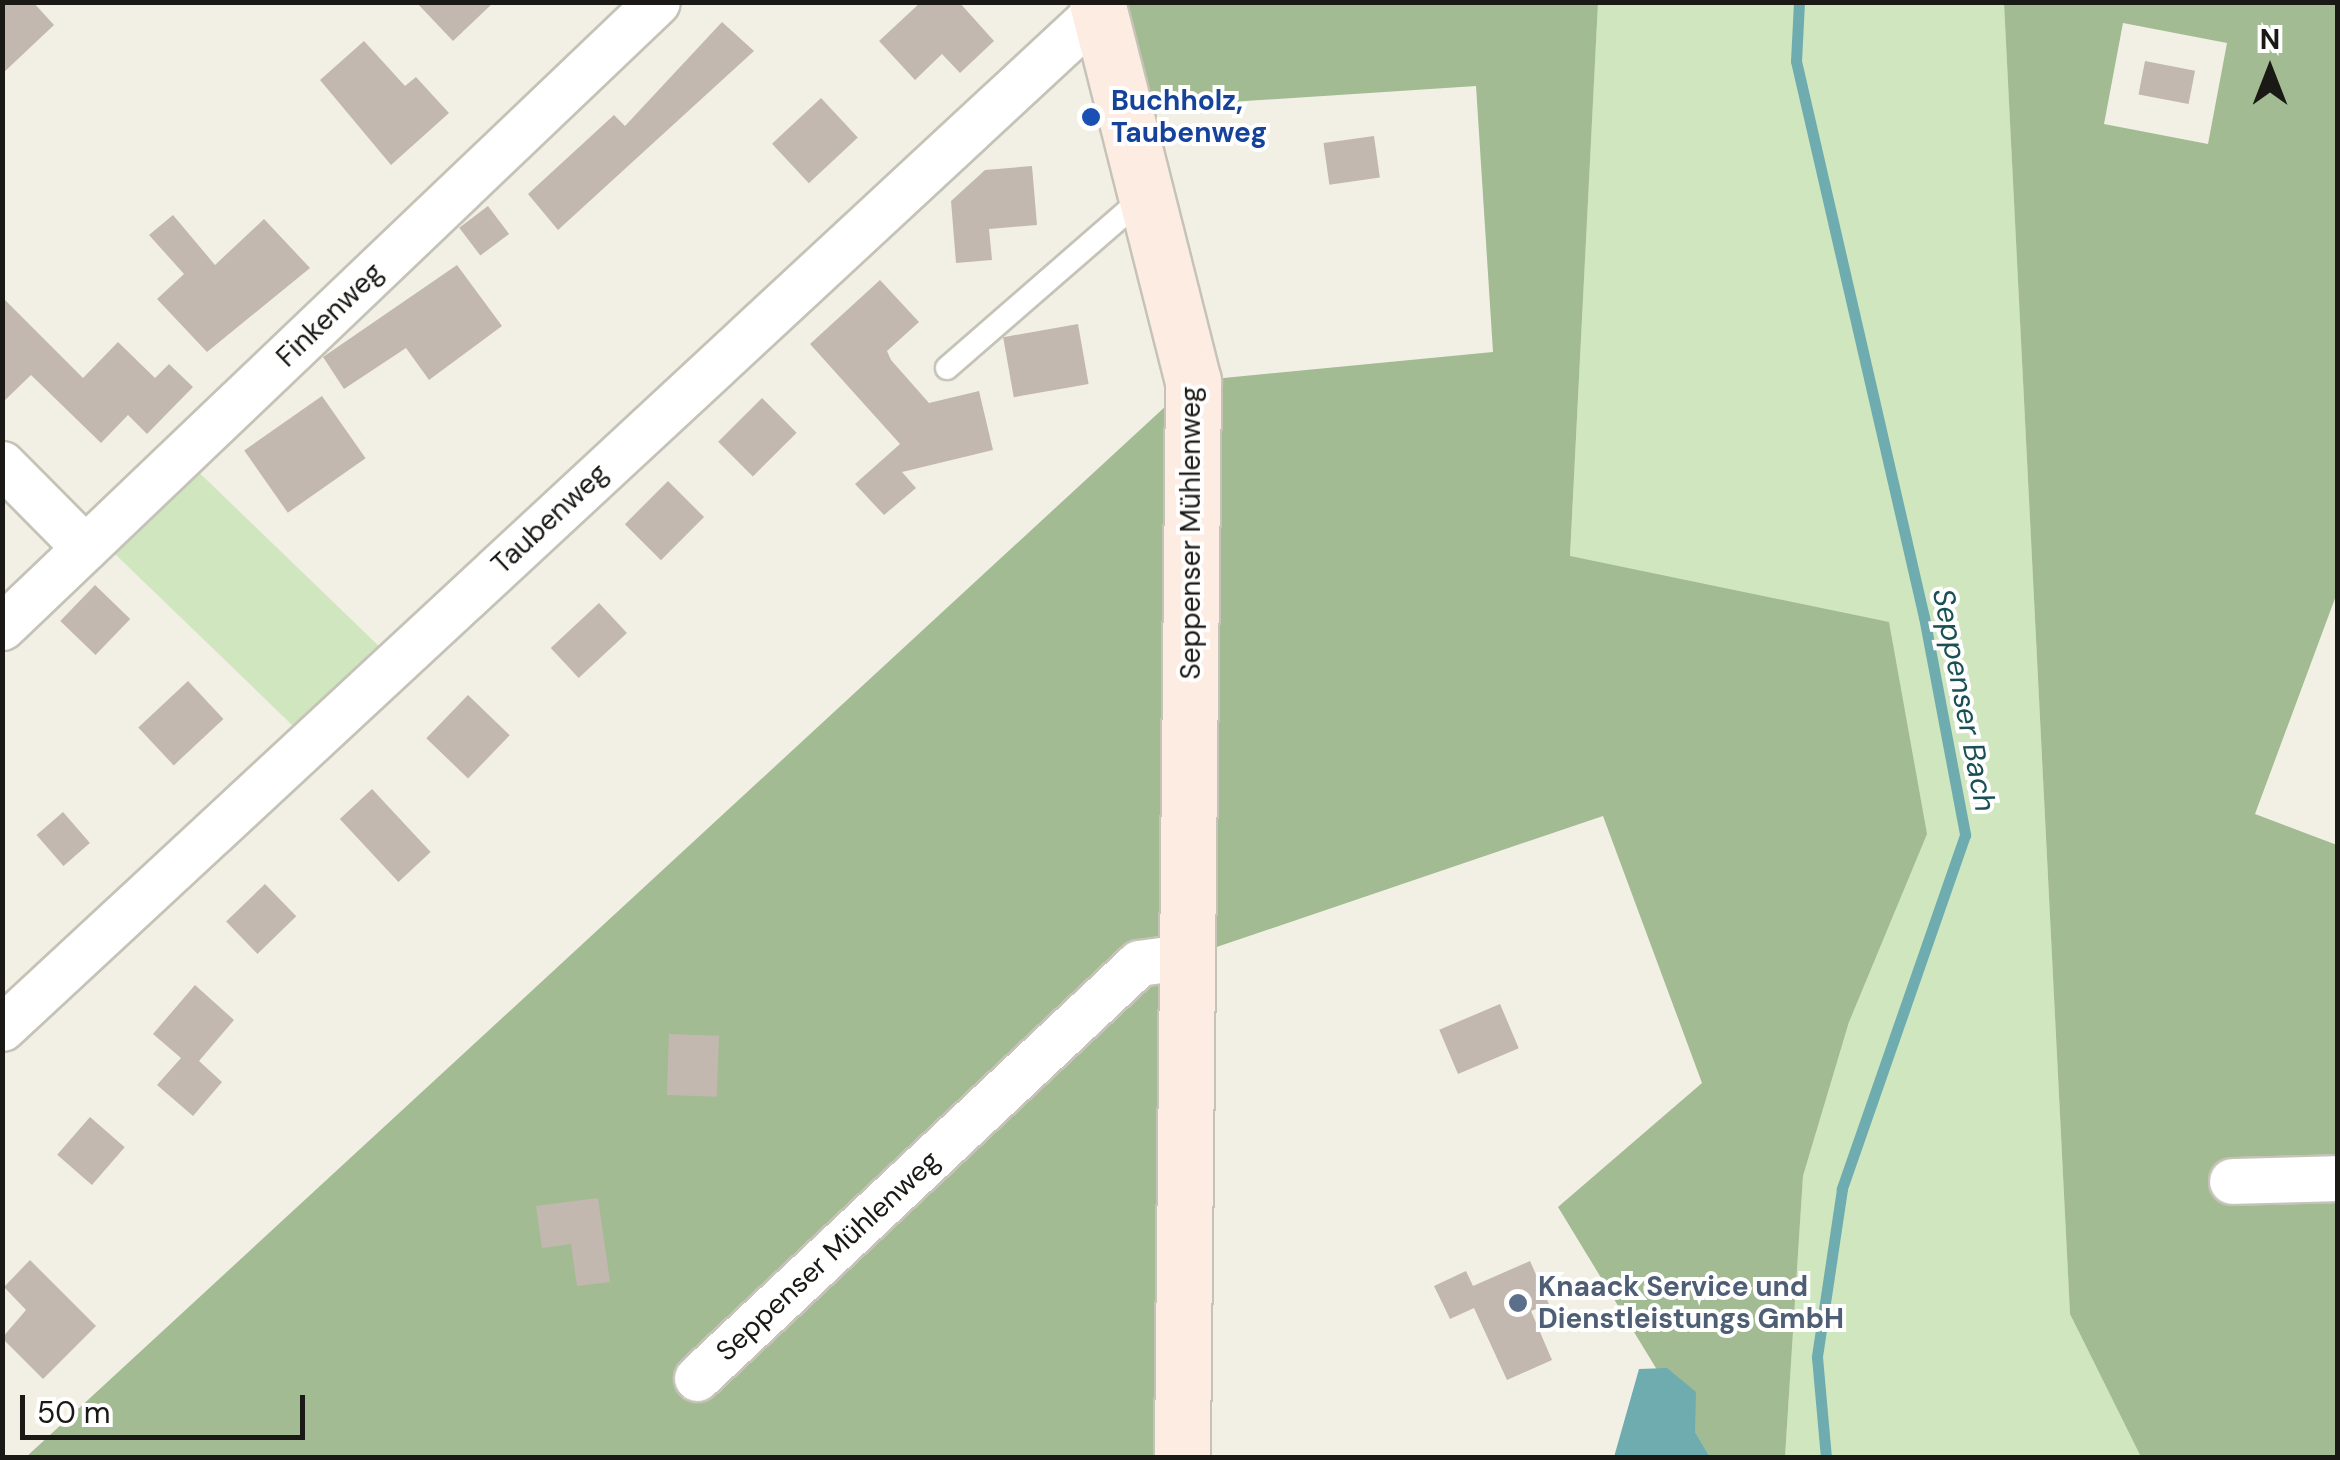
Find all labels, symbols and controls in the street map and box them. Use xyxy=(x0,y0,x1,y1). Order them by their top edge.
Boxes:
north arrow xyxy=(2220,20,2320,120)
text: N xyxy=(2260,21,2280,58)
place label: Buchholz, Taubenweg xyxy=(1111,84,1267,150)
marker: Buchholz, Taubenweg xyxy=(1080,106,1102,128)
street label: Finkenweg xyxy=(270,256,390,374)
street label: Seppenser Mühlenweg xyxy=(1174,386,1208,680)
street label: Taubenweg xyxy=(485,457,615,581)
water label: Seppenser Bach xyxy=(1925,585,2003,815)
street label: Seppenser Mühlenweg xyxy=(709,1144,947,1368)
place label: Knaack Service und Dienstleistungs GmbH xyxy=(1538,1270,1844,1336)
marker: Knaack Service und Dienstleistungs GmbH xyxy=(1507,1292,1529,1314)
scale bar xyxy=(25,1375,310,1437)
text: 50 m xyxy=(37,1393,111,1432)

